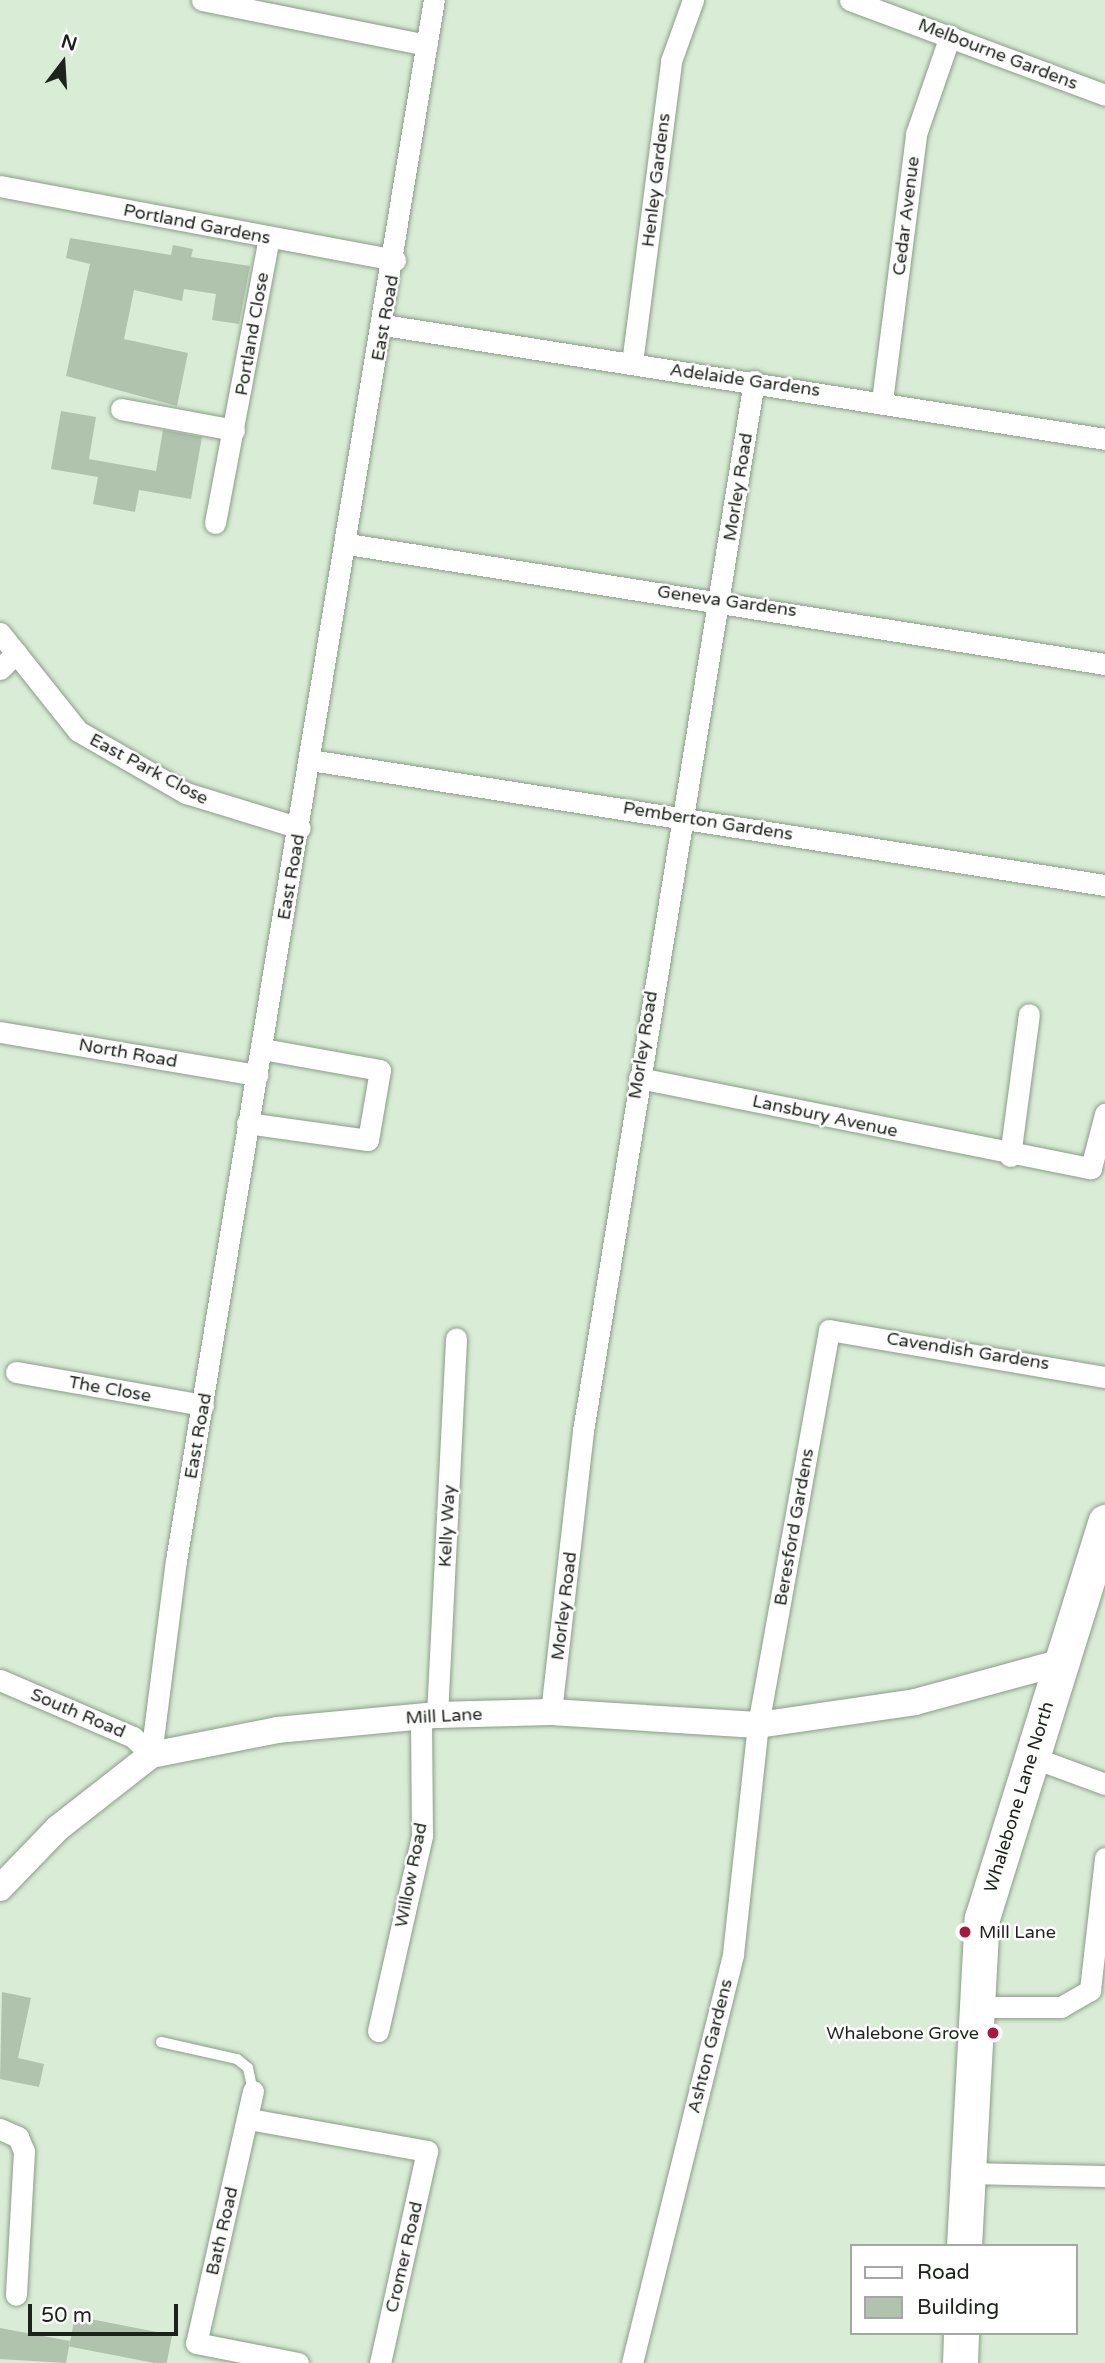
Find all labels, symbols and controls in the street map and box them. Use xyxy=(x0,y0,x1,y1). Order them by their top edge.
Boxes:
street label: Melbourne Gardens xyxy=(915,14,1081,94)
north arrow xyxy=(28,28,98,98)
text: N xyxy=(59,30,80,56)
street label: Henley Gardens xyxy=(637,112,675,248)
street label: Cedar Avenue xyxy=(888,155,924,277)
street label: Portland Gardens xyxy=(121,199,273,249)
street label: Portland Close xyxy=(231,271,273,397)
street label: East Road xyxy=(367,273,403,363)
street label: Adelaide Gardens xyxy=(668,359,822,401)
street label: Morley Road xyxy=(719,431,757,543)
street label: Geneva Gardens xyxy=(656,581,798,621)
street label: East Park Close xyxy=(86,729,212,809)
street label: Pemberton Gardens xyxy=(621,797,795,845)
street label: East Road xyxy=(273,832,309,922)
street label: Morley Road xyxy=(624,989,662,1101)
street label: North Road xyxy=(77,1034,179,1072)
street label: Lansbury Avenue xyxy=(750,1090,900,1142)
street label: Cavendish Gardens xyxy=(885,1327,1051,1375)
street label: The Close xyxy=(67,1371,153,1407)
street label: East Road xyxy=(180,1391,216,1481)
street label: Beresford Gardens xyxy=(770,1447,818,1607)
street label: Kelly Way xyxy=(434,1484,460,1568)
street label: Morley Road xyxy=(547,1551,581,1661)
street label: South Road xyxy=(27,1683,129,1743)
street label: Whalebone Lane North xyxy=(980,1699,1058,1895)
street label: Mill Lane xyxy=(405,1703,483,1729)
street label: Willow Road xyxy=(390,1821,432,1929)
place label: Mill Lane xyxy=(979,1921,1056,1943)
marker: Mill Lane xyxy=(957,1924,973,1940)
street label: Ashton Gardens xyxy=(683,1977,737,2115)
place label: Whalebone Grove xyxy=(826,2022,979,2044)
marker: Whalebone Grove xyxy=(985,2025,1001,2041)
street label: Bath Road xyxy=(201,2185,243,2277)
street label: Cromer Road xyxy=(381,2199,427,2315)
legend xyxy=(850,2244,1077,2335)
text: Road xyxy=(917,2260,970,2285)
scale bar xyxy=(32,2290,182,2334)
text: Building xyxy=(917,2295,999,2320)
text: 50 m xyxy=(41,2303,92,2328)

